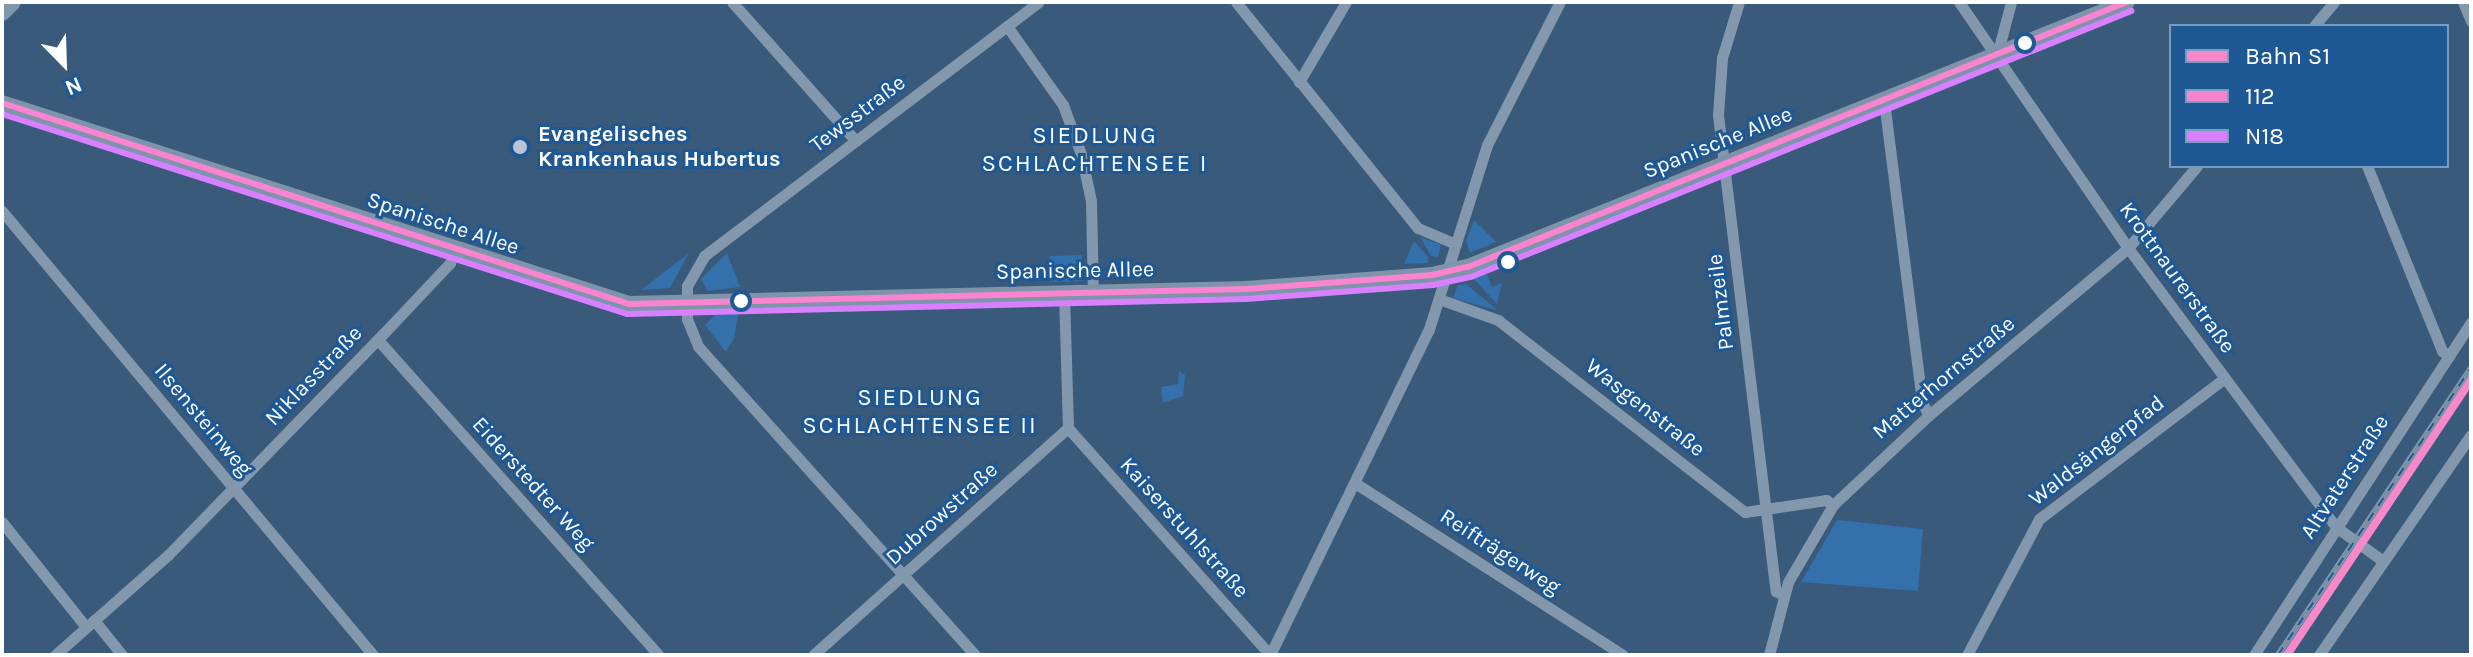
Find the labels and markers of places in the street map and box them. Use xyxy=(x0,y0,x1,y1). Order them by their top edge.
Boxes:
unlabelled marker xyxy=(2017,35,2033,51)
place label: Evangelisches Krankenhaus Hubertus xyxy=(538,121,781,172)
marker: Evangelisches Krankenhaus Hubertus xyxy=(509,136,531,158)
unlabelled marker xyxy=(1500,254,1516,270)
unlabelled marker xyxy=(733,293,749,309)

